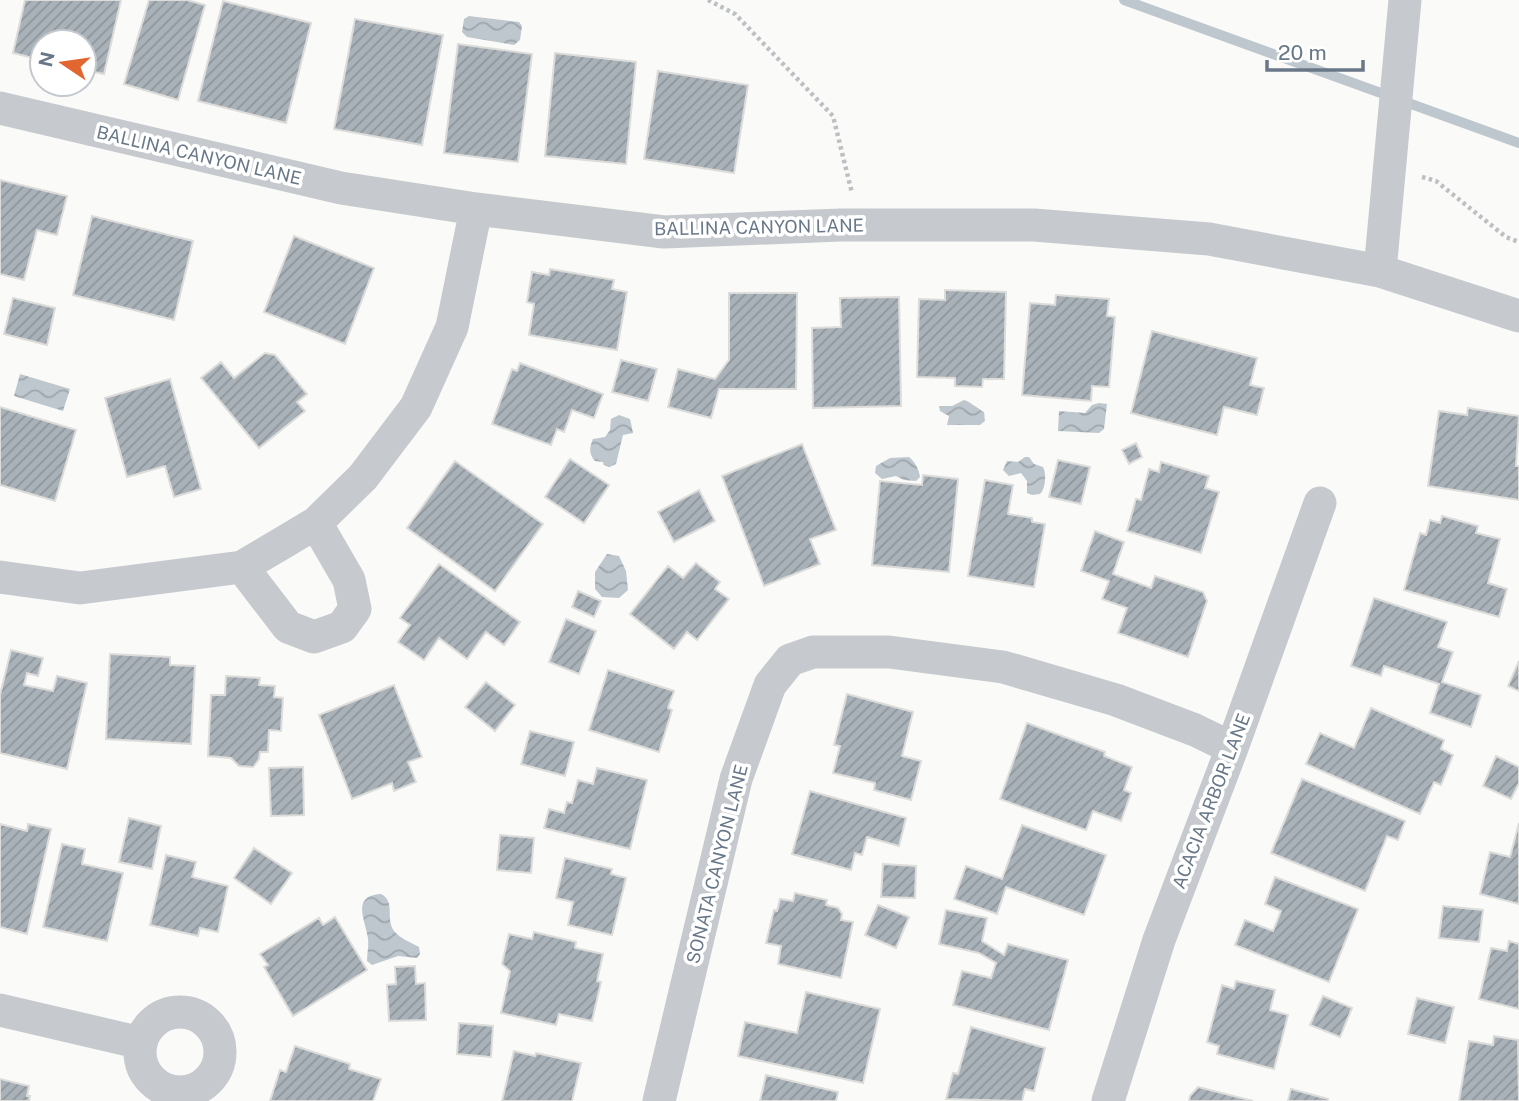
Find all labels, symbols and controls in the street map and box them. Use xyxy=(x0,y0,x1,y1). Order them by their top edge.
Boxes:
north arrow xyxy=(28,28,98,98)
scale bar xyxy=(1267,28,1363,72)
text: 20 m xyxy=(1278,40,1327,65)
text: N xyxy=(34,49,59,69)
street label: BALLINA CANYON LANE xyxy=(94,121,304,189)
street label: BALLINA CANYON LANE xyxy=(654,215,864,239)
street label: ACACIA ARBOR LANE xyxy=(1168,710,1254,892)
street label: SONATA CANYON LANE xyxy=(682,762,752,966)

